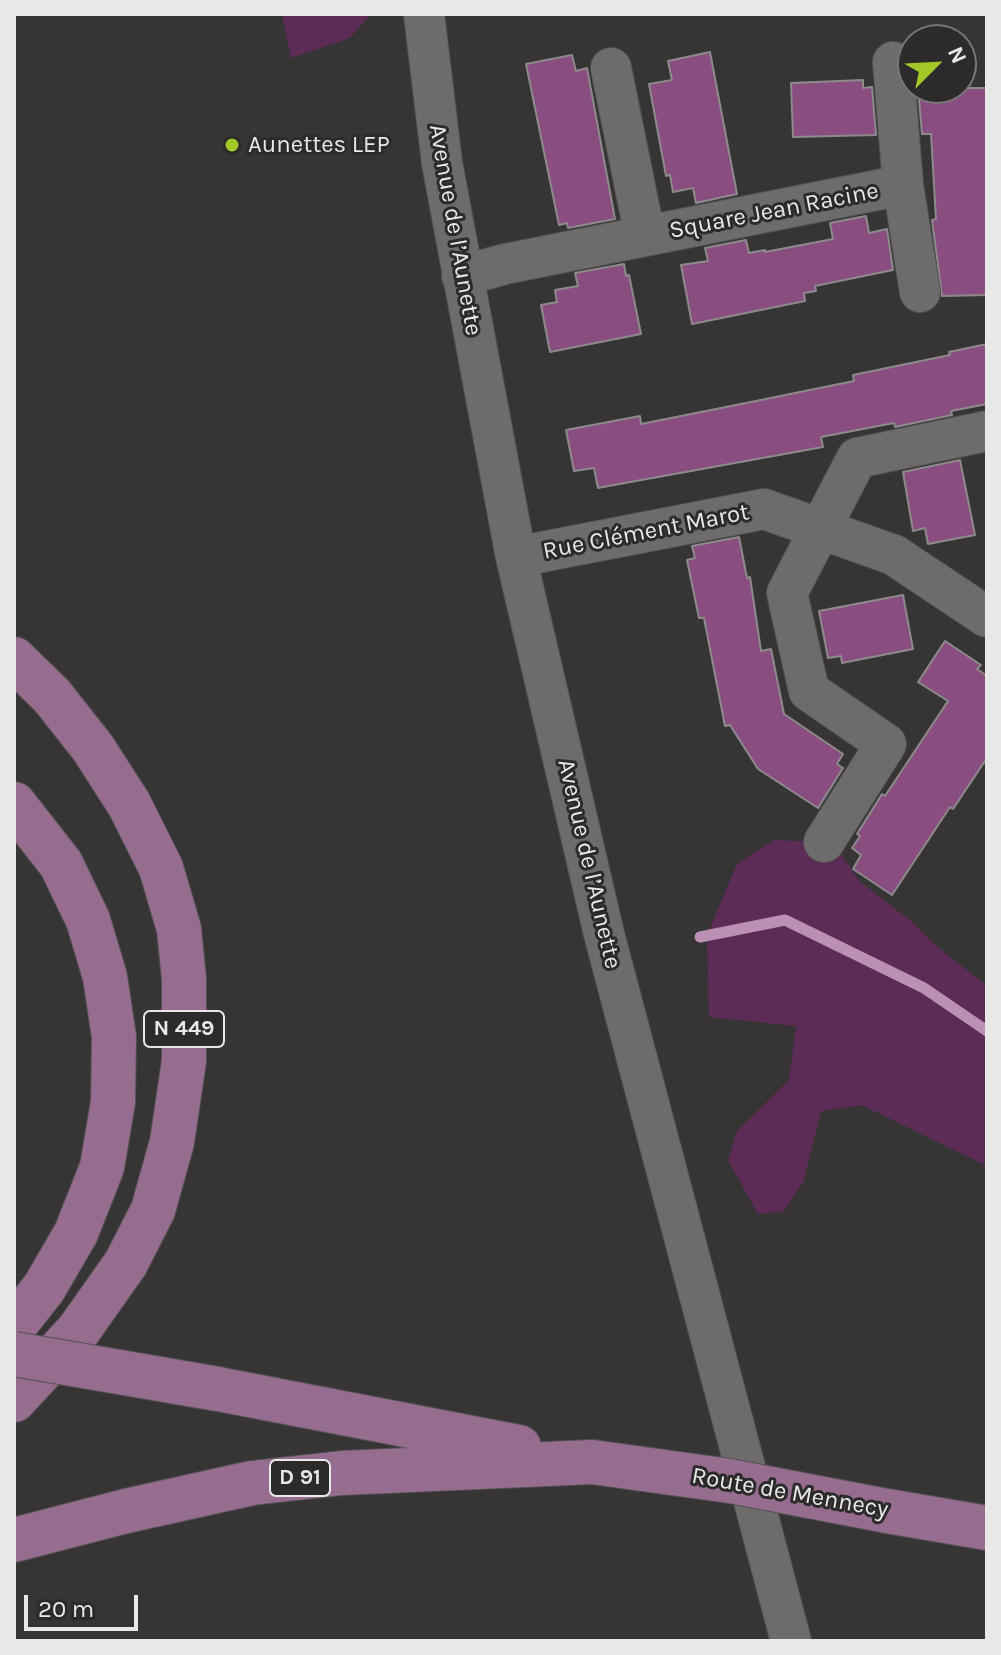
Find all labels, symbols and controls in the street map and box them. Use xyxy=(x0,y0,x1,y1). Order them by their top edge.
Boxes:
north arrow xyxy=(897,24,977,104)
text: N xyxy=(942,43,972,68)
street label: Avenue de l’Aunette xyxy=(422,122,488,338)
place label: Aunettes LEP xyxy=(248,131,390,159)
marker: Aunettes LEP xyxy=(223,136,241,154)
street label: Square Jean Racine xyxy=(667,177,881,245)
street label: Rue Clément Marot xyxy=(540,498,752,566)
street label: Avenue de l’Aunette xyxy=(551,756,627,972)
road number: N 449 xyxy=(144,1011,224,1047)
road number: D 91 xyxy=(270,1460,330,1496)
street label: Route de Mennecy xyxy=(689,1462,891,1524)
scale bar xyxy=(28,1579,142,1629)
text: 20 m xyxy=(38,1595,94,1623)

